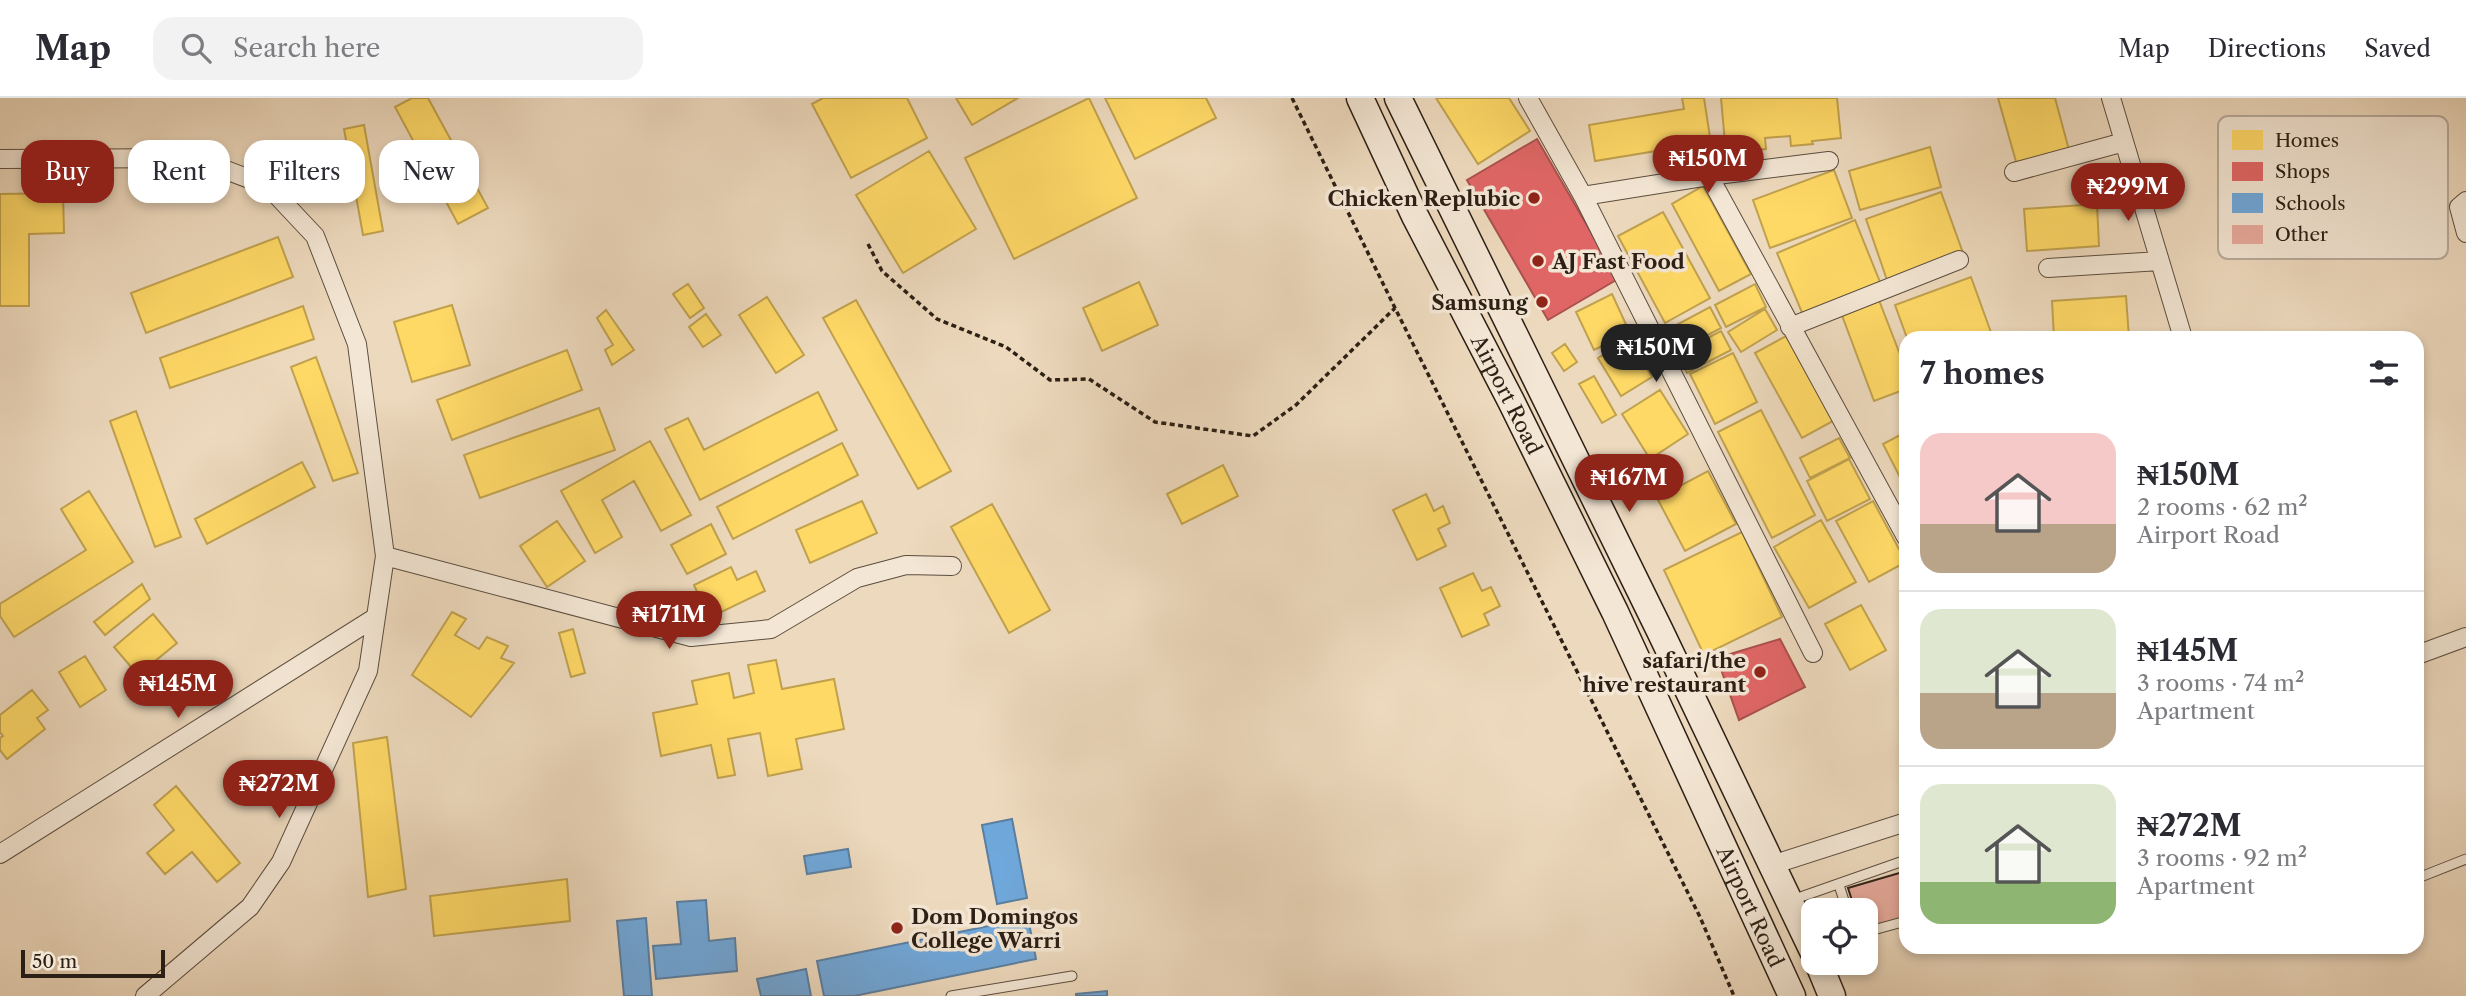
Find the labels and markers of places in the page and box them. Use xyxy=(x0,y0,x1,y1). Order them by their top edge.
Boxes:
pin: ₦150M xyxy=(1659,136,1757,195)
pin: ₦299M xyxy=(2079,164,2177,223)
place label: Chicken Replubic xyxy=(1328,186,1520,211)
marker: Chicken Replubic xyxy=(1526,190,1542,206)
place label: AJ Fast Food xyxy=(1551,249,1685,274)
marker: AJ Fast Food xyxy=(1530,253,1546,269)
place label: Samsung xyxy=(1431,290,1529,315)
marker: Samsung xyxy=(1534,294,1550,310)
pin: ₦150M xyxy=(1607,324,1705,384)
pin: ₦167M xyxy=(1580,454,1678,514)
pin: ₦171M xyxy=(620,592,718,651)
place label: safari/the hive restaurant xyxy=(1582,648,1747,697)
pin: ₦145M xyxy=(129,660,227,720)
marker: safari/the hive restaurant xyxy=(1752,664,1768,680)
pin: ₦272M xyxy=(230,760,328,820)
place label: Dom Domingos College Warri xyxy=(911,904,1078,953)
marker: Dom Domingos College Warri xyxy=(889,920,905,936)

